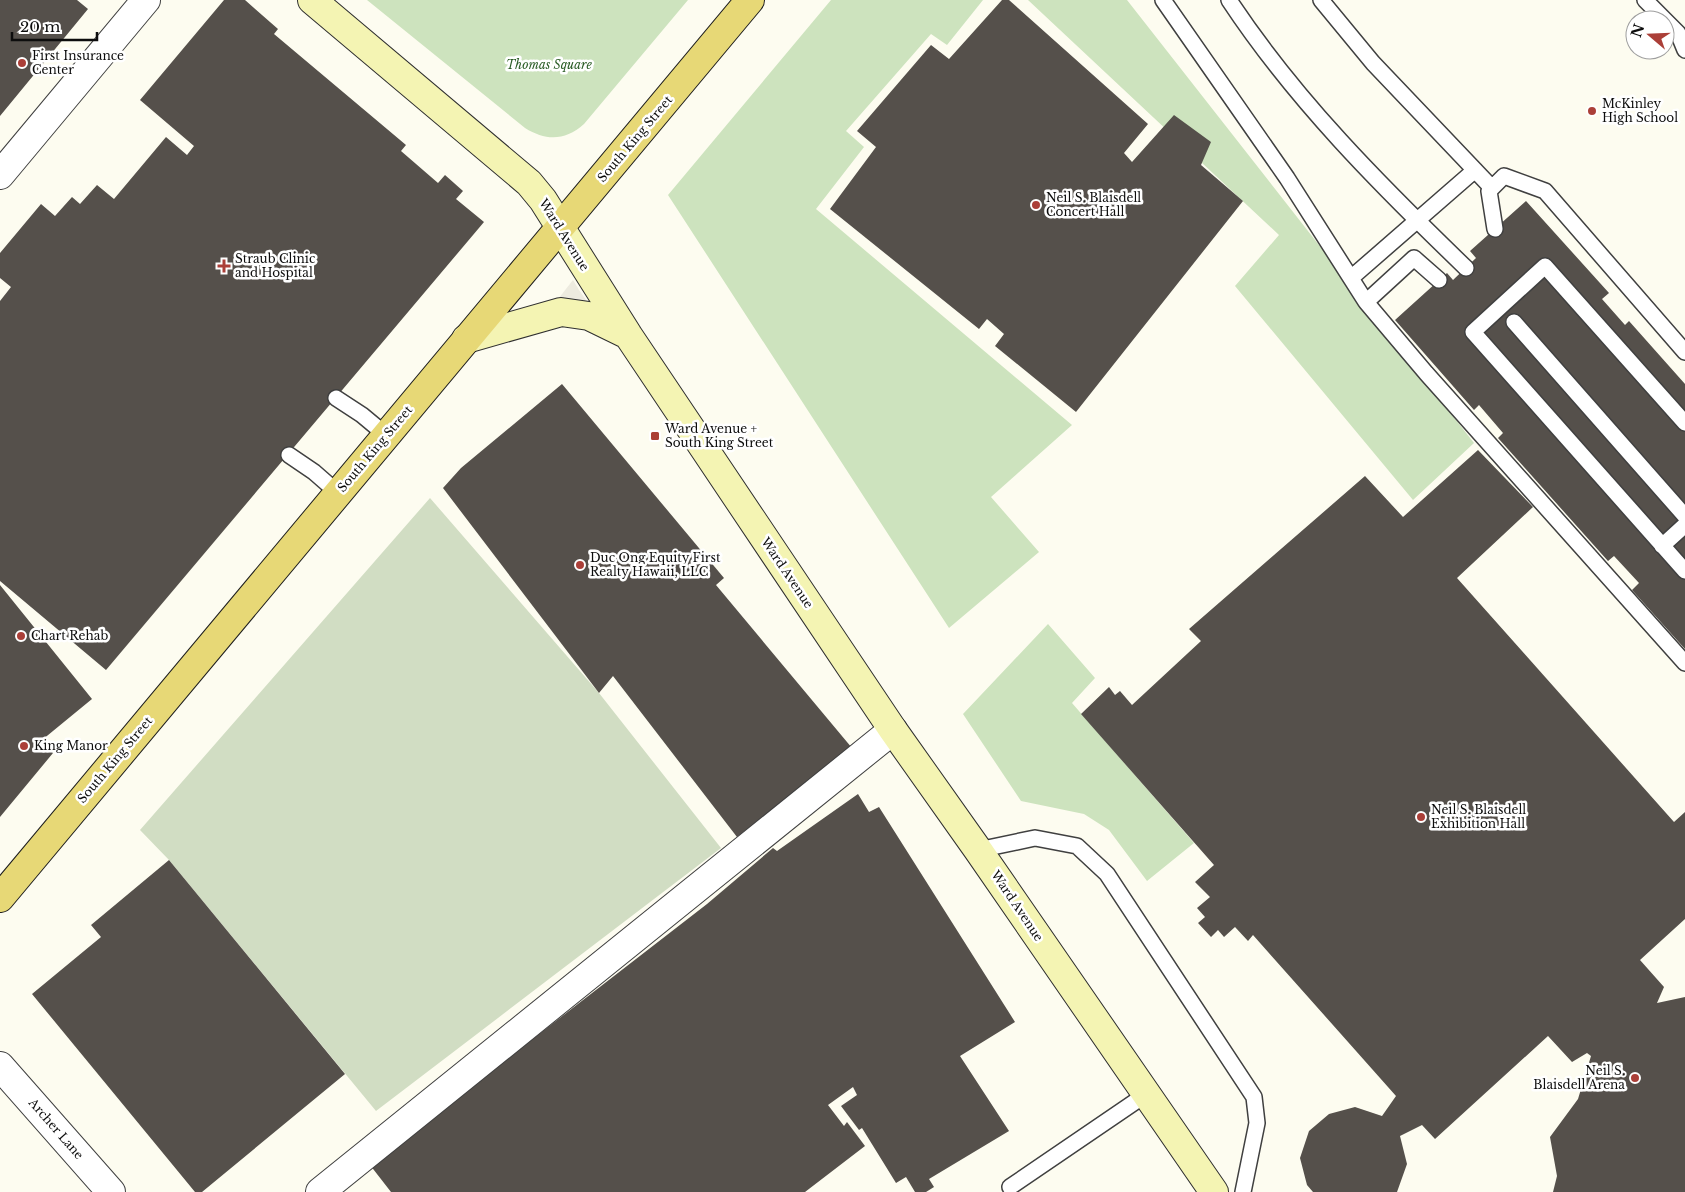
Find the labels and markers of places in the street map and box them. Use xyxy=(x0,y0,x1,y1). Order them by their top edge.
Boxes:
place label: First Insurance Center xyxy=(32,48,124,77)
marker: First Insurance Center xyxy=(16,57,28,69)
place label: McKinley High School xyxy=(1602,96,1678,125)
marker: McKinley High School xyxy=(1586,105,1598,117)
place label: Neil S. Blaisdell Concert Hall xyxy=(1046,190,1141,219)
marker: Neil S. Blaisdell Concert Hall xyxy=(1030,199,1042,211)
place label: Straub Clinic and Hospital xyxy=(235,251,316,280)
marker: Straub Clinic and Hospital xyxy=(217,259,231,273)
place label: Ward Avenue + South King Street xyxy=(664,421,774,450)
marker: Ward Avenue + South King Street xyxy=(649,430,661,442)
place label: Duc Ong Equity First Realty Hawaii, LLC xyxy=(590,550,721,579)
marker: Duc Ong Equity First Realty Hawaii, LLC xyxy=(574,559,586,571)
place label: Chart Rehab xyxy=(31,628,108,643)
marker: Chart Rehab xyxy=(15,630,27,642)
place label: King Manor xyxy=(34,738,108,753)
marker: King Manor xyxy=(18,740,30,752)
place label: Neil S. Blaisdell Exhibition Hall xyxy=(1431,802,1526,831)
marker: Neil S. Blaisdell Exhibition Hall xyxy=(1415,811,1427,823)
place label: Neil S. Blaisdell Arena xyxy=(1533,1063,1625,1092)
marker: Neil S. Blaisdell Arena xyxy=(1629,1072,1641,1084)

